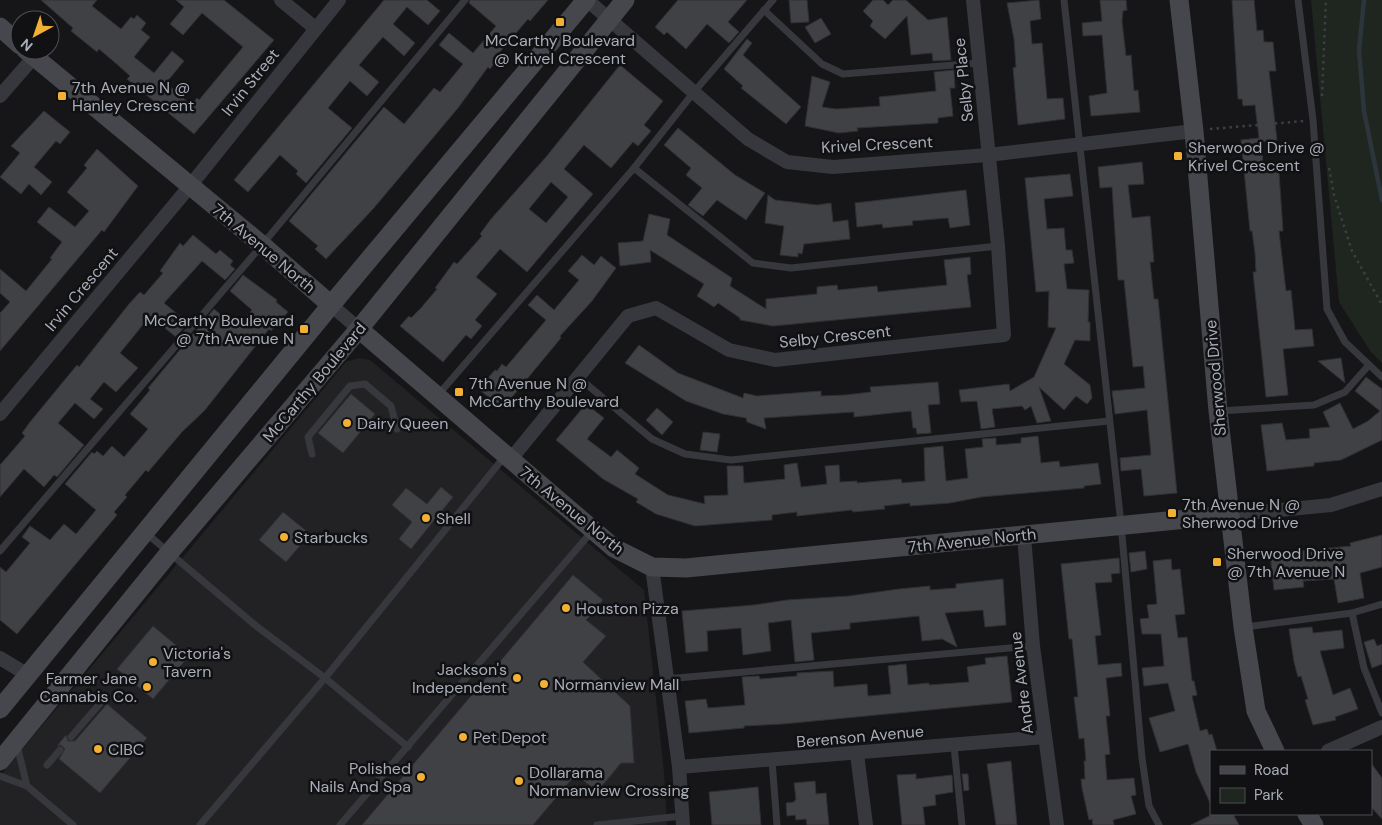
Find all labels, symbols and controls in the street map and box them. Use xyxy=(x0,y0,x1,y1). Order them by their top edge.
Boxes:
north arrow xyxy=(10,10,60,60)
marker: McCarthy Boulevard @ Krivel Crescent xyxy=(554,16,566,28)
place label: McCarthy Boulevard @ Krivel Crescent xyxy=(485,30,635,69)
text: N xyxy=(17,35,36,55)
street label: Selby Place xyxy=(949,37,978,123)
street label: Irvin Street xyxy=(217,44,284,120)
place label: 7th Avenue N @ Hanley Crescent xyxy=(72,77,194,116)
marker: 7th Avenue N @ Hanley Crescent xyxy=(56,90,68,102)
street label: Krivel Crescent xyxy=(821,131,933,158)
place label: Sherwood Drive @ Krivel Crescent xyxy=(1188,137,1325,176)
marker: Sherwood Drive @ Krivel Crescent xyxy=(1172,150,1184,162)
street label: 7th Avenue North xyxy=(208,199,320,298)
street label: Irvin Crescent xyxy=(40,243,123,336)
place label: McCarthy Boulevard @ 7th Avenue N xyxy=(144,310,294,349)
street label: McCarthy Boulevard xyxy=(258,318,371,447)
street label: Sherwood Drive xyxy=(1200,319,1231,437)
street label: Selby Crescent xyxy=(778,320,892,353)
marker: McCarthy Boulevard @ 7th Avenue N xyxy=(298,323,310,335)
place label: 7th Avenue N @ McCarthy Boulevard xyxy=(469,373,619,412)
marker: 7th Avenue N @ McCarthy Boulevard xyxy=(453,386,465,398)
place label: Dairy Queen xyxy=(357,413,449,434)
marker: Dairy Queen xyxy=(341,417,353,429)
street label: 7th Avenue North xyxy=(515,462,628,559)
place label: 7th Avenue N @ Sherwood Drive xyxy=(1182,494,1300,533)
marker: 7th Avenue N @ Sherwood Drive xyxy=(1166,507,1178,519)
place label: Shell xyxy=(436,508,471,529)
marker: Shell xyxy=(420,512,432,524)
street label: 7th Avenue North xyxy=(907,523,1037,558)
place label: Starbucks xyxy=(294,527,368,548)
marker: Starbucks xyxy=(278,531,290,543)
place label: Sherwood Drive @ 7th Avenue N xyxy=(1227,543,1345,582)
marker: Sherwood Drive @ 7th Avenue N xyxy=(1211,556,1223,568)
place label: Houston Pizza xyxy=(576,598,679,619)
marker: Houston Pizza xyxy=(560,602,572,614)
street label: Andre Avenue xyxy=(1005,630,1038,735)
place label: Victoria's Tavern xyxy=(163,643,231,682)
marker: Victoria's Tavern xyxy=(147,656,159,668)
place label: Jackson's Independent xyxy=(412,659,507,698)
place label: Farmer Jane Cannabis Co. xyxy=(39,668,137,707)
marker: Jackson's Independent xyxy=(511,672,523,684)
place label: Normanview Mall xyxy=(554,674,679,695)
marker: Normanview Mall xyxy=(538,678,550,690)
marker: Farmer Jane Cannabis Co. xyxy=(141,681,153,693)
street label: Berenson Avenue xyxy=(795,720,925,753)
place label: Pet Depot xyxy=(473,727,547,748)
marker: Pet Depot xyxy=(457,731,469,743)
place label: CIBC xyxy=(108,739,144,760)
marker: CIBC xyxy=(92,743,104,755)
legend xyxy=(1210,750,1372,815)
place label: Polished Nails And Spa xyxy=(309,758,411,797)
text: Road xyxy=(1254,760,1289,780)
place label: Dollarama Normanview Crossing xyxy=(529,762,690,801)
marker: Polished Nails And Spa xyxy=(415,771,427,783)
marker: Dollarama Normanview Crossing xyxy=(513,775,525,787)
text: Park xyxy=(1254,785,1284,805)

